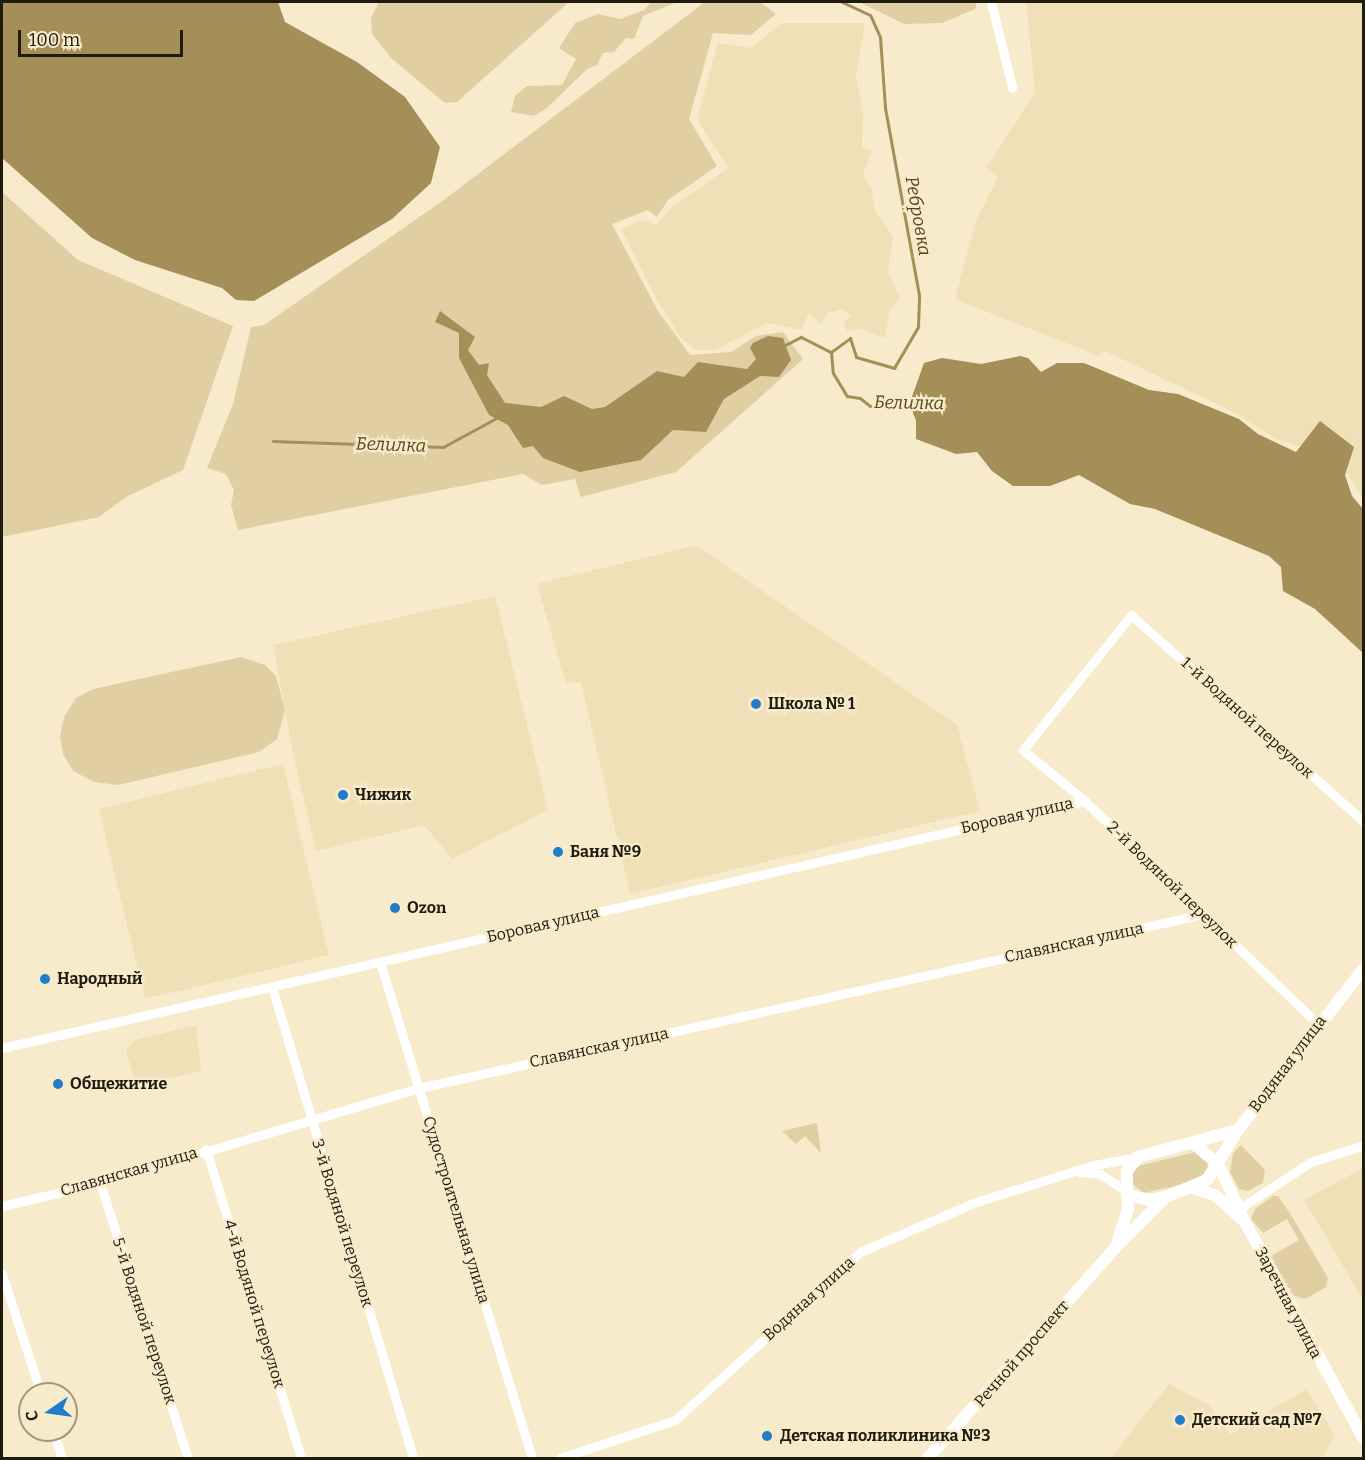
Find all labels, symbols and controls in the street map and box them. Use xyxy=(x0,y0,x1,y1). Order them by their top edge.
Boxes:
scale bar xyxy=(21,18,186,56)
text: 100 m xyxy=(29,29,80,51)
water label: Ребровка xyxy=(900,174,936,258)
water label: Белилка xyxy=(874,392,944,414)
water label: Белилка xyxy=(355,433,427,457)
street label: 1-й Водяной переулок xyxy=(1177,653,1317,783)
place label: Школа № 1 xyxy=(768,694,855,714)
marker: Школа № 1 xyxy=(749,697,763,711)
place label: Чижик xyxy=(355,785,411,805)
marker: Чижик xyxy=(336,788,350,802)
street label: Боровая улица xyxy=(959,794,1075,838)
street label: 2-й Водяной переулок xyxy=(1103,818,1241,952)
place label: Баня №9 xyxy=(570,842,641,862)
marker: Баня №9 xyxy=(551,845,565,859)
place label: Ozon xyxy=(407,898,446,918)
marker: Ozon xyxy=(388,901,402,915)
street label: Боровая улица xyxy=(485,903,601,947)
street label: Славянская улица xyxy=(1003,919,1145,967)
place label: Народный xyxy=(57,969,143,989)
marker: Народный xyxy=(38,972,52,986)
street label: Водяная улица xyxy=(1245,1012,1331,1116)
street label: Славянская улица xyxy=(528,1024,670,1072)
place label: Общежитие xyxy=(70,1074,167,1094)
marker: Общежитие xyxy=(51,1077,65,1091)
street label: Судостроительная улица xyxy=(418,1114,494,1306)
street label: 3-й Водяной переулок xyxy=(307,1137,377,1309)
street label: Славянская улица xyxy=(58,1143,200,1201)
street label: 4-й Водяной переулок xyxy=(219,1218,289,1390)
street label: 5-й Водяной переулок xyxy=(108,1235,180,1407)
street label: Заречная улица xyxy=(1251,1244,1325,1362)
street label: Водяная улица xyxy=(759,1253,859,1345)
street label: Речной проспект xyxy=(971,1297,1073,1411)
north arrow xyxy=(18,1382,78,1442)
text: С xyxy=(22,1409,42,1423)
place label: Детский сад №7 xyxy=(1192,1410,1321,1430)
marker: Детский сад №7 xyxy=(1173,1413,1187,1427)
place label: Детская поликлиника №3 xyxy=(780,1426,990,1446)
marker: Детская поликлиника №3 xyxy=(758,1427,776,1445)

